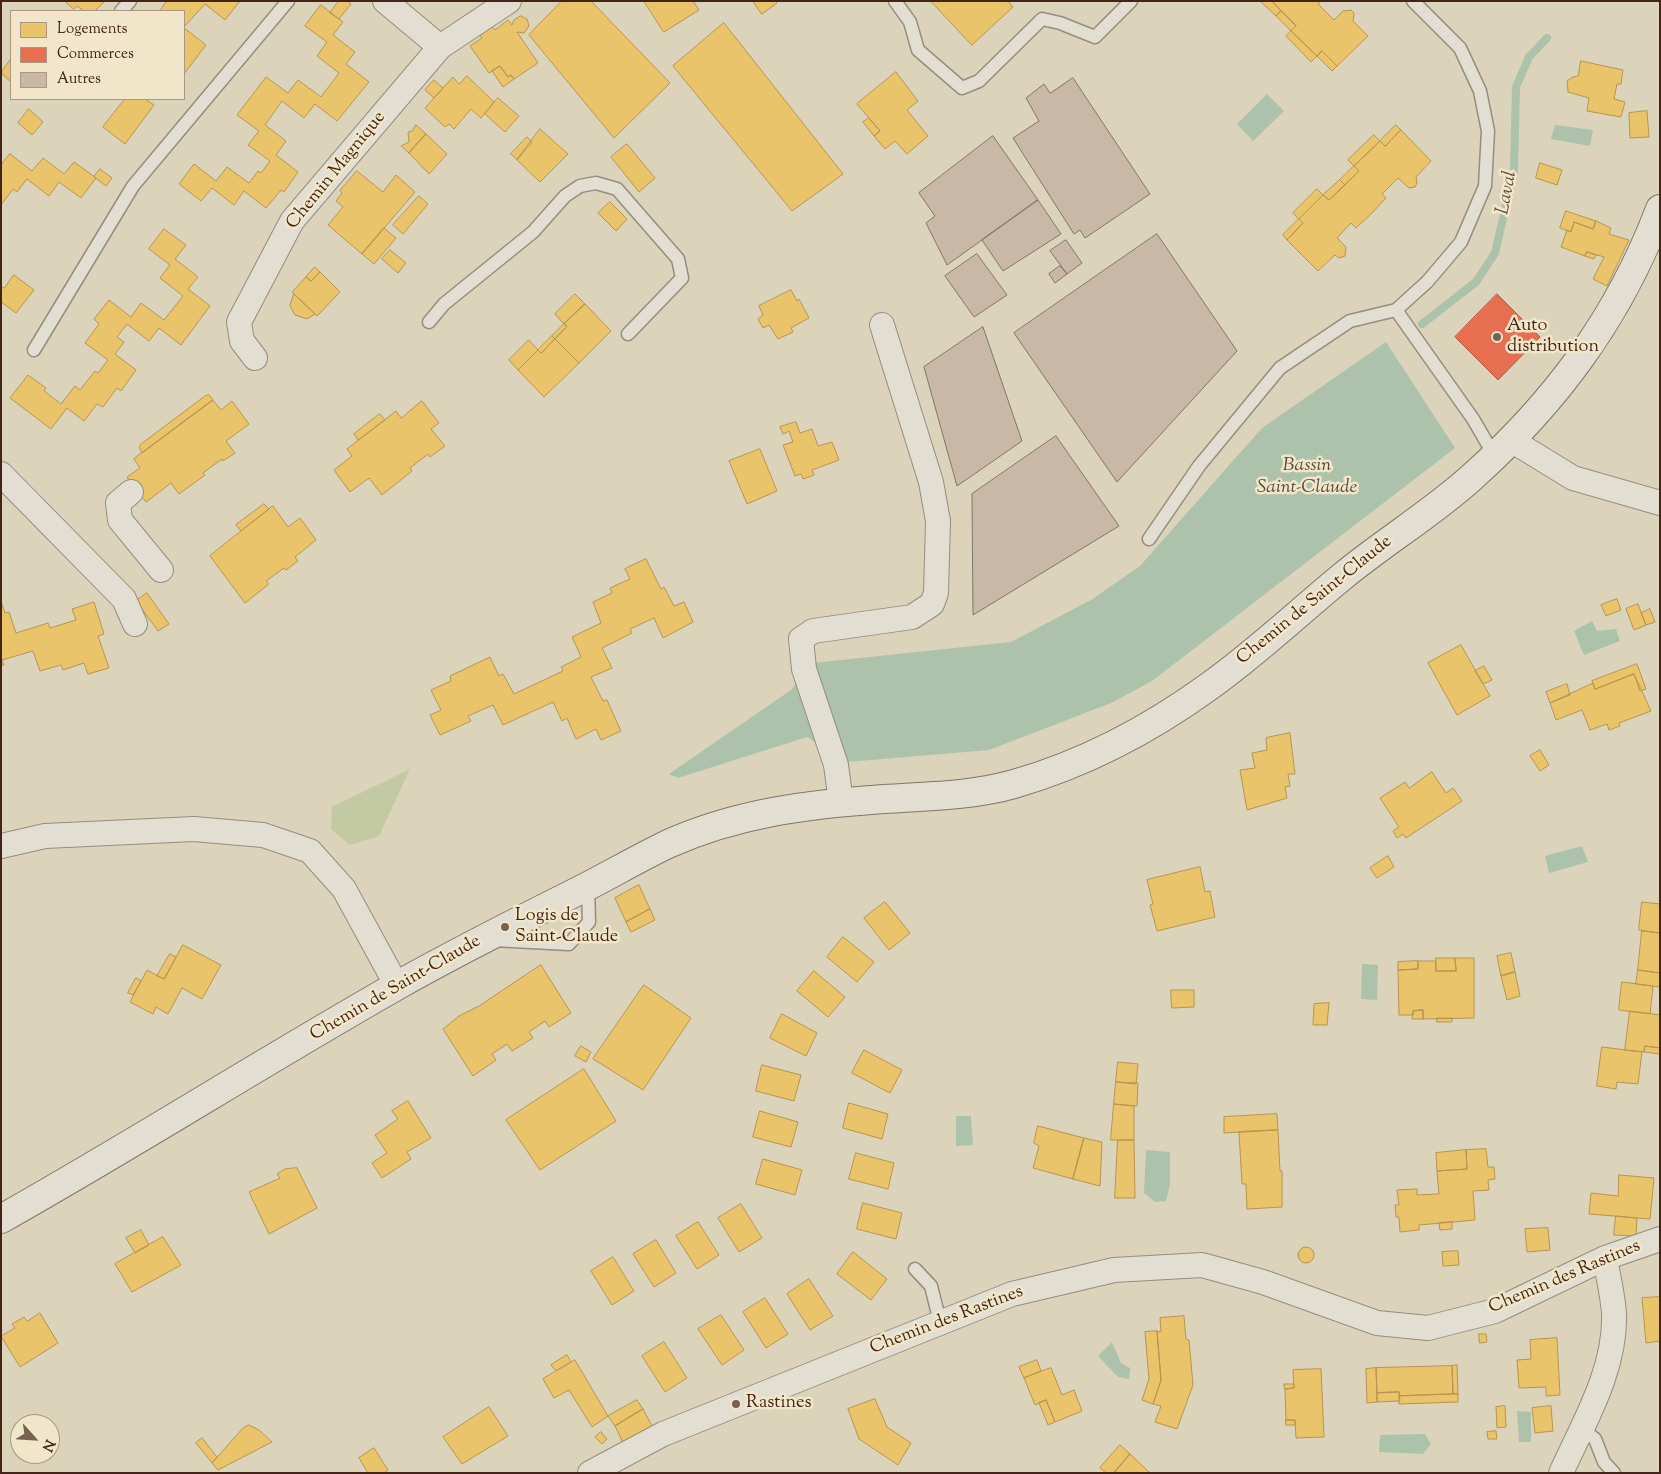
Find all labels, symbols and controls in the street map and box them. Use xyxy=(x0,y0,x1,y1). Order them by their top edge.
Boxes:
legend xyxy=(10,10,185,100)
text: Logements xyxy=(57,19,127,40)
text: Commerces xyxy=(57,44,134,65)
text: Autres xyxy=(57,69,101,90)
street label: Chemin Magnique xyxy=(283,108,391,234)
water label: Laval xyxy=(1493,169,1523,217)
place label: Auto distribution xyxy=(1507,316,1599,358)
marker: Auto distribution xyxy=(1491,331,1503,343)
water label: Bassin Saint-Claude xyxy=(1257,456,1357,500)
street label: Chemin de Saint-Claude xyxy=(1233,532,1397,670)
place label: Logis de Saint-Claude xyxy=(515,906,618,949)
marker: Logis de Saint-Claude xyxy=(499,921,511,933)
street label: Chemin de Saint-Claude xyxy=(307,931,485,1047)
street label: Chemin des Rastines xyxy=(1486,1236,1644,1320)
street label: Chemin des Rastines xyxy=(867,1282,1027,1360)
place label: Rastines xyxy=(746,1393,811,1415)
marker: Rastines xyxy=(730,1398,742,1410)
north arrow xyxy=(10,1414,60,1464)
text: N xyxy=(36,1436,59,1455)

